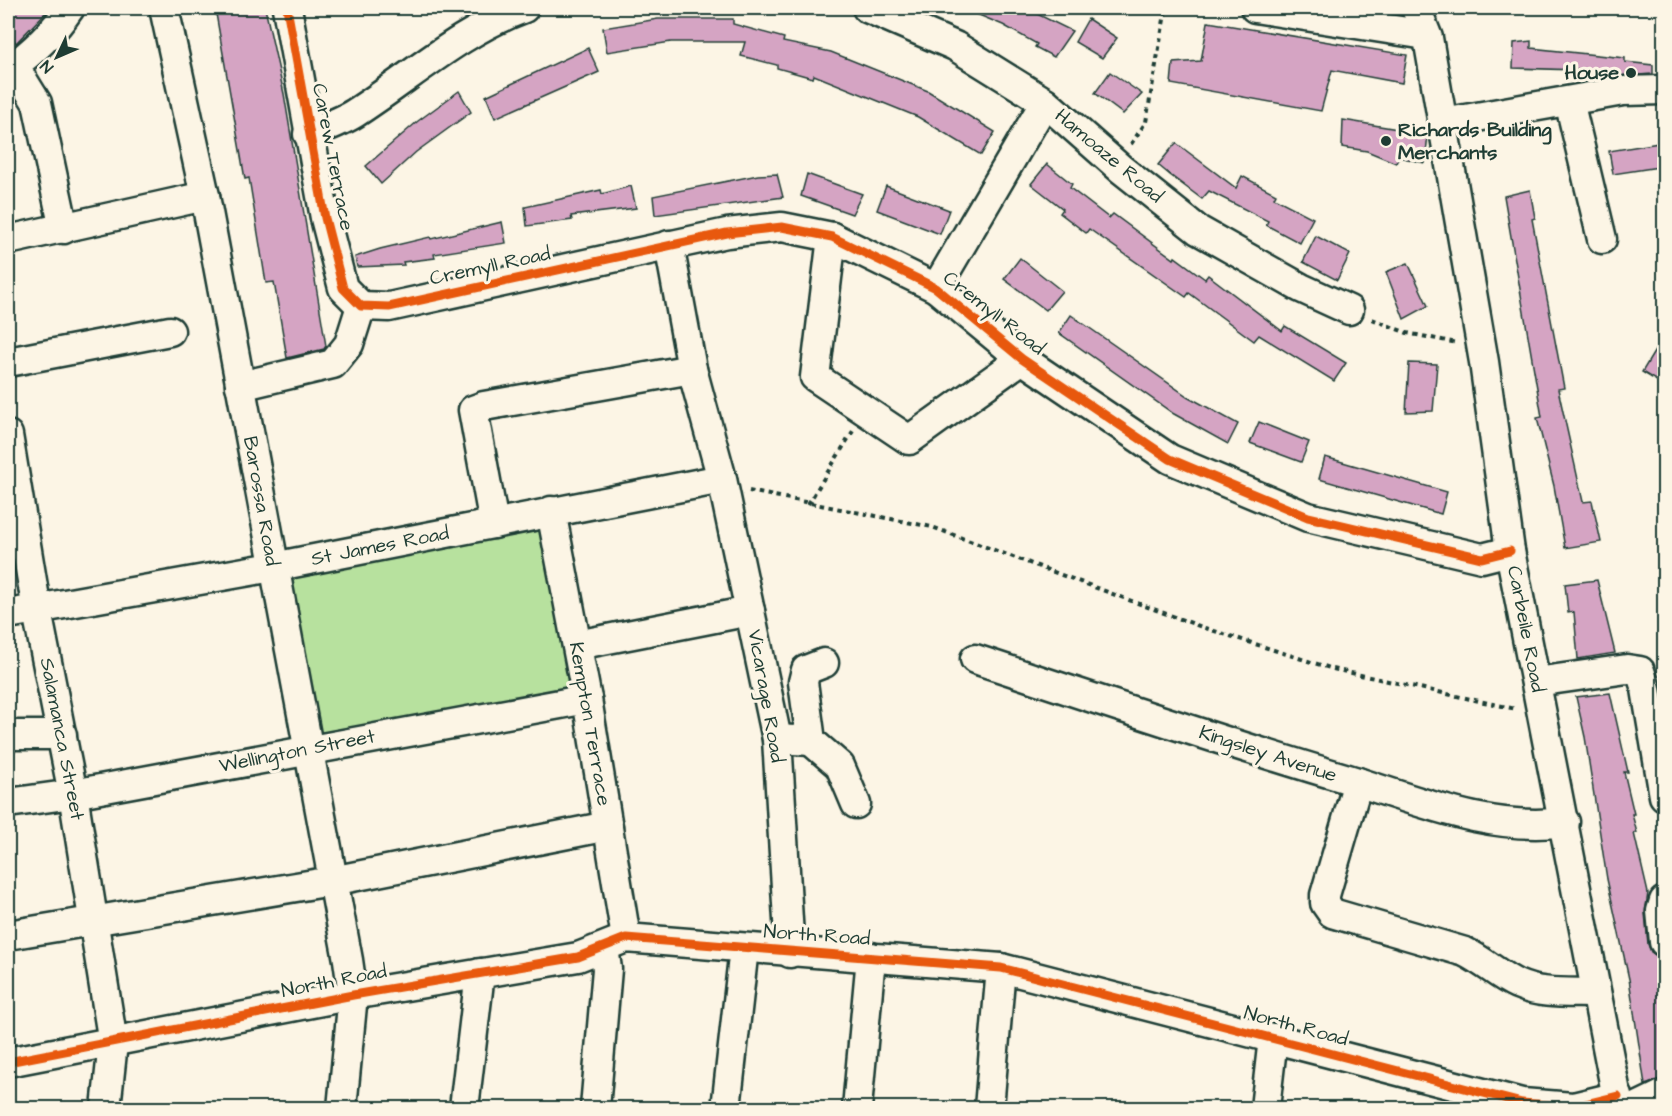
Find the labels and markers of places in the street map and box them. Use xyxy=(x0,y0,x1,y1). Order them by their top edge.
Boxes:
place label: House xyxy=(1565,59,1619,87)
marker: House xyxy=(1624,66,1638,80)
place label: Richards Building Merchants xyxy=(1398,116,1552,167)
marker: Richards Building Merchants xyxy=(1379,134,1393,148)

